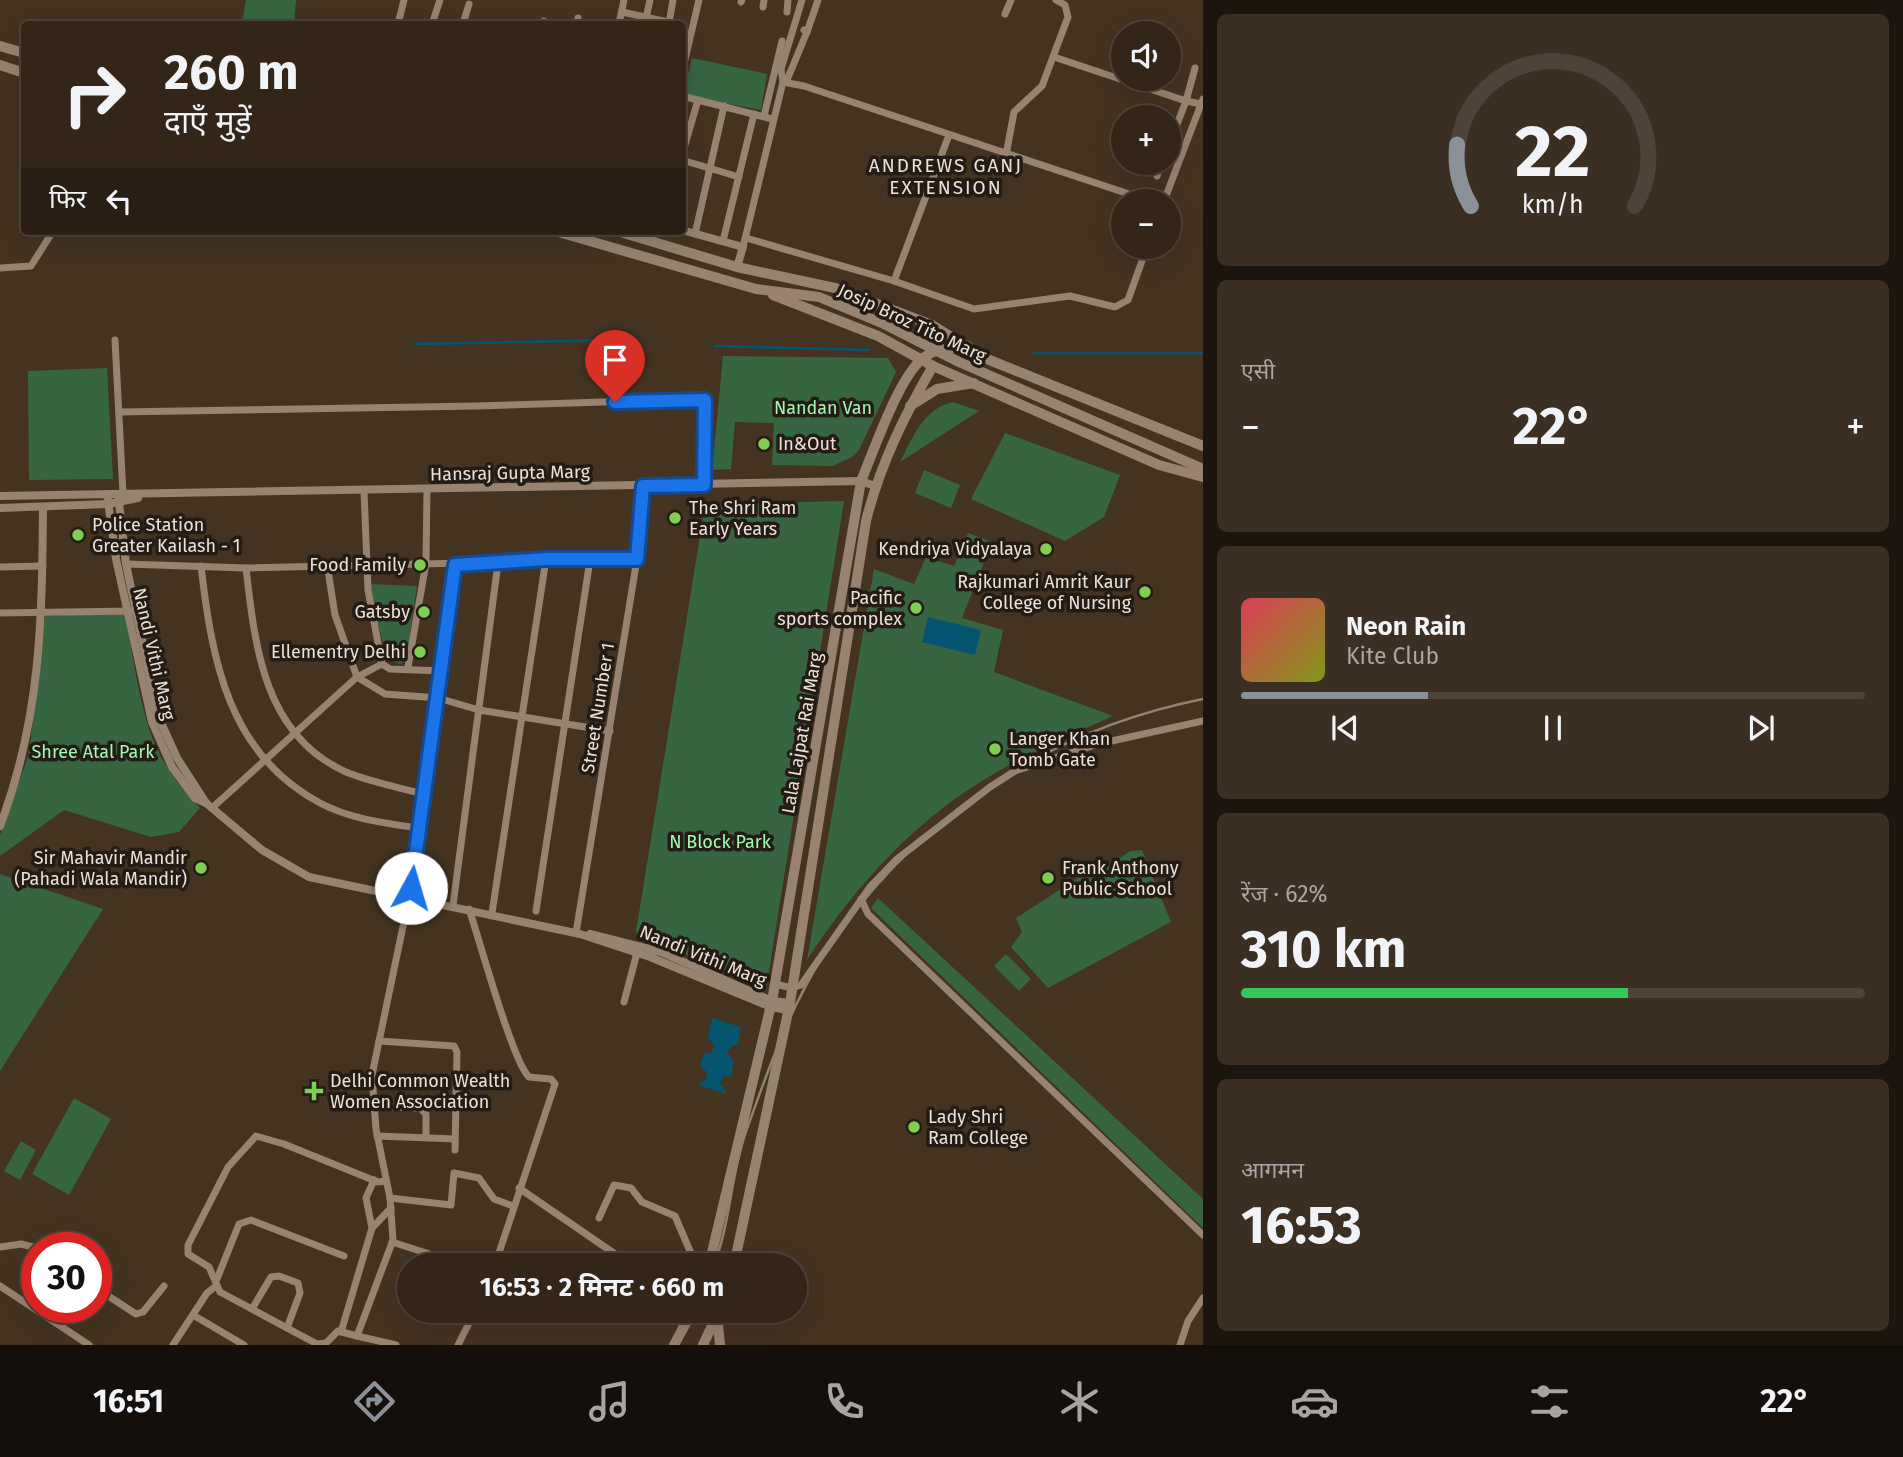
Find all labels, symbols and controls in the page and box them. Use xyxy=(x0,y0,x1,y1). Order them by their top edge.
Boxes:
map controls xyxy=(1111,21,1181,259)
button: sound xyxy=(1111,21,1181,91)
text: 260 m xyxy=(164,43,299,102)
icon: right xyxy=(49,49,140,140)
text: दाएँ मुड़ें xyxy=(164,103,252,141)
button: + xyxy=(1111,105,1181,175)
text: 22 xyxy=(1515,108,1591,195)
district label: ANDREWS GANJ EXTENSION xyxy=(869,154,1023,199)
icon: left xyxy=(100,182,138,220)
text: फिर xyxy=(49,184,86,215)
button: − xyxy=(1111,189,1181,259)
text: km/h xyxy=(1522,190,1584,220)
street label: Josip Broz Tito Marg xyxy=(834,279,990,367)
pin xyxy=(585,330,645,402)
icon: arrive xyxy=(596,341,634,379)
text: एसी xyxy=(1241,357,1275,385)
text: 22° xyxy=(1513,395,1593,458)
park label: Nandan Van xyxy=(774,397,872,419)
text: − xyxy=(1241,404,1260,450)
text: + xyxy=(1846,404,1865,450)
place label: In&Out xyxy=(778,433,837,455)
marker: In&Out xyxy=(756,436,772,452)
street label: Hansraj Gupta Marg xyxy=(430,461,591,485)
place label: The Shri Ram Early Years xyxy=(689,497,797,540)
marker: The Shri Ram Early Years xyxy=(667,510,683,526)
place label: Police Station Greater Kailash - 1 xyxy=(92,514,241,557)
marker: Police Station Greater Kailash - 1 xyxy=(70,527,86,543)
place label: Kendriya Vidyalaya xyxy=(878,538,1032,560)
marker: Kendriya Vidyalaya xyxy=(1038,541,1054,557)
place label: Food Family xyxy=(309,554,406,576)
marker: Food Family xyxy=(412,557,428,573)
place label: Rajkumari Amrit Kaur College of Nursing xyxy=(957,571,1132,614)
marker: Rajkumari Amrit Kaur College of Nursing xyxy=(1137,584,1153,600)
street label: Nandi Vithi Marg xyxy=(128,586,180,723)
place label: Pacific sports complex xyxy=(777,587,902,630)
marker: Pacific sports complex xyxy=(908,600,924,616)
place label: Gatsby xyxy=(354,601,410,623)
marker: Gatsby xyxy=(416,604,432,620)
text: Neon Rain xyxy=(1346,611,1466,642)
place label: Ellementry Delhi xyxy=(271,641,406,663)
street label: Street Number 1 xyxy=(577,641,619,775)
text: Kite Club xyxy=(1346,642,1439,670)
marker: Ellementry Delhi xyxy=(412,644,428,660)
street label: Lala Lajpat Rai Marg xyxy=(777,650,827,815)
icon: previous xyxy=(1326,709,1364,747)
icon: pause xyxy=(1534,709,1572,747)
icon: next xyxy=(1742,709,1780,747)
place label: Langer Khan Tomb Gate xyxy=(1009,728,1110,771)
park label: Shree Atal Park xyxy=(32,741,155,763)
marker: Langer Khan Tomb Gate xyxy=(987,741,1003,757)
park label: N Block Park xyxy=(669,831,772,853)
place label: Sir Mahavir Mandir (Pahadi Wala Mandir) xyxy=(14,847,187,890)
position arrow xyxy=(374,851,448,925)
place label: Frank Anthony Public School xyxy=(1062,857,1179,900)
marker: Sir Mahavir Mandir (Pahadi Wala Mandir) xyxy=(193,860,209,876)
marker: Frank Anthony Public School xyxy=(1040,870,1056,886)
text: रेंज · 62% xyxy=(1241,880,1328,908)
text: 310 km xyxy=(1241,918,1406,981)
street label: Nandi Vithi Marg xyxy=(636,921,770,992)
place label: Delhi Common Wealth Women Association xyxy=(330,1070,510,1113)
marker: Delhi Common Wealth Women Association xyxy=(304,1081,324,1101)
place label: Lady Shri Ram College xyxy=(928,1106,1028,1149)
marker: Lady Shri Ram College xyxy=(906,1119,922,1135)
text: आगमन xyxy=(1241,1156,1304,1184)
text: 16:53 xyxy=(1241,1194,1362,1257)
speed limit sign: 30 xyxy=(21,1232,112,1323)
text: 16:53 · 2 मिनट · 660 m xyxy=(480,1272,724,1303)
icon: directions xyxy=(350,1377,399,1426)
icon: music xyxy=(585,1377,634,1426)
icon: phone xyxy=(820,1377,869,1426)
icon: climate xyxy=(1055,1377,1104,1426)
icon: car xyxy=(1290,1377,1339,1426)
icon: filters xyxy=(1525,1377,1574,1426)
text: 16:51 xyxy=(93,1382,164,1420)
text: 22° xyxy=(1760,1382,1810,1420)

